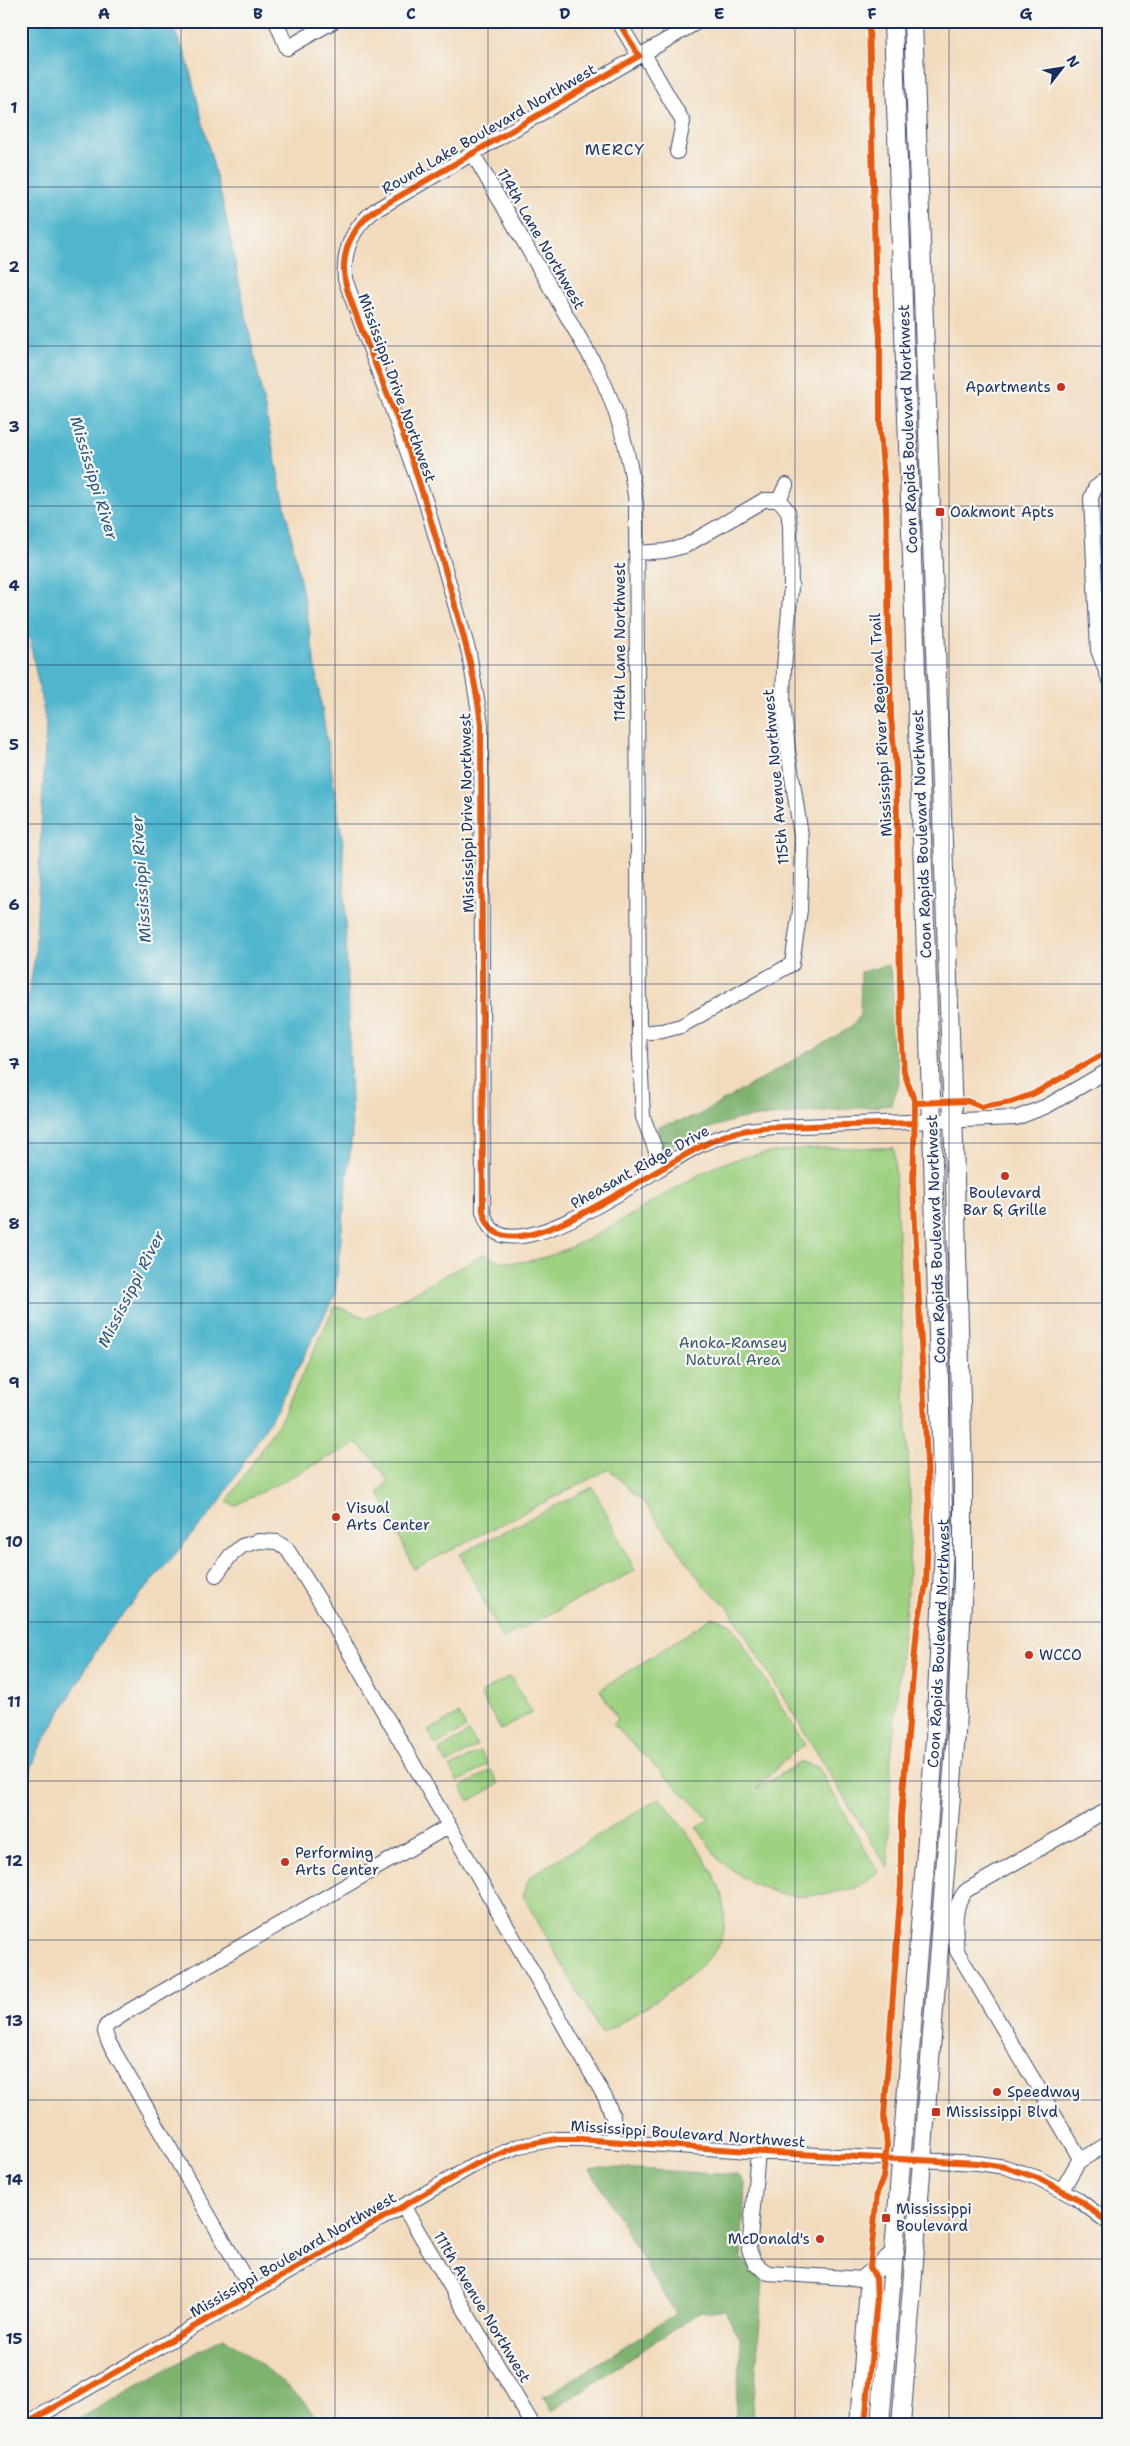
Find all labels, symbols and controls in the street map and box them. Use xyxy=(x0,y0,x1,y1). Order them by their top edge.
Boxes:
text: A xyxy=(98,3,110,24)
text: B xyxy=(253,3,263,24)
text: C xyxy=(406,3,416,24)
text: D xyxy=(559,3,571,24)
text: E xyxy=(714,3,724,24)
text: F xyxy=(867,3,877,24)
text: G xyxy=(1020,3,1033,24)
north arrow xyxy=(1038,42,1088,92)
text: N xyxy=(1063,52,1084,71)
street label: Round Lake Boulevard Northwest xyxy=(378,59,600,199)
text: 1 xyxy=(10,97,18,118)
district label: MERCY xyxy=(585,139,645,160)
street label: 114th Lane Northwest xyxy=(492,165,590,313)
text: 2 xyxy=(8,256,20,277)
street label: Mississippi Drive Northwest xyxy=(353,291,441,485)
street label: Coon Rapids Boulevard Northwest xyxy=(894,304,922,554)
place label: Apartments xyxy=(965,377,1051,397)
marker: Apartments xyxy=(1055,381,1067,393)
water label: Mississippi River xyxy=(65,414,123,543)
text: 3 xyxy=(8,416,20,437)
place label: Oakmont Apts xyxy=(950,502,1054,522)
marker: Oakmont Apts xyxy=(934,506,946,518)
street label: 114th Lane Northwest xyxy=(610,562,630,722)
text: 4 xyxy=(8,575,20,596)
street label: Mississippi River Regional Trail xyxy=(865,612,897,837)
street label: 115th Avenue Northwest xyxy=(758,688,794,866)
street label: Coon Rapids Boulevard Northwest xyxy=(908,709,936,959)
street label: Mississippi Drive Northwest xyxy=(455,713,479,913)
text: 5 xyxy=(9,734,19,755)
water label: Mississippi River xyxy=(126,814,156,944)
text: 6 xyxy=(8,894,20,915)
text: 7 xyxy=(8,1053,20,1074)
street label: Coon Rapids Boulevard Northwest xyxy=(922,1114,950,1364)
street label: Pheasant Ridge Drive xyxy=(567,1120,713,1214)
marker: Boulevard Bar & Grille xyxy=(999,1170,1011,1182)
place label: Boulevard Bar & Grille xyxy=(963,1183,1047,1220)
text: 8 xyxy=(8,1213,20,1234)
water label: Mississippi River xyxy=(93,1227,170,1351)
park label: Anoka-Ramsey Natural Area xyxy=(679,1333,787,1370)
text: 9 xyxy=(8,1372,20,1393)
place label: Visual Arts Center xyxy=(346,1498,430,1535)
marker: Visual Arts Center xyxy=(330,1511,342,1523)
street label: Coon Rapids Boulevard Northwest xyxy=(923,1518,954,1769)
text: 10 xyxy=(5,1531,23,1552)
place label: WCCO xyxy=(1039,1645,1082,1665)
marker: WCCO xyxy=(1023,1649,1035,1661)
text: 11 xyxy=(7,1691,21,1712)
place label: Performing Arts Center xyxy=(295,1843,379,1880)
text: 12 xyxy=(5,1850,23,1871)
marker: Performing Arts Center xyxy=(279,1856,291,1868)
text: 13 xyxy=(5,2010,23,2031)
place label: Speedway xyxy=(1007,2082,1080,2102)
marker: Speedway xyxy=(991,2086,1003,2098)
place label: Mississippi Blvd xyxy=(946,2102,1058,2122)
marker: Mississippi Blvd xyxy=(930,2106,942,2118)
street label: Mississippi Boulevard Northwest xyxy=(570,2116,806,2152)
text: 14 xyxy=(5,2169,23,2190)
street label: Mississippi Boulevard Northwest xyxy=(186,2188,400,2322)
place label: Mississippi Boulevard xyxy=(896,2199,972,2236)
marker: Mississippi Boulevard xyxy=(880,2212,892,2224)
street label: 111th Avenue Northwest xyxy=(429,2228,535,2386)
place label: McDonald's xyxy=(728,2229,810,2249)
marker: McDonald's xyxy=(814,2233,826,2245)
text: 15 xyxy=(5,2328,23,2349)

